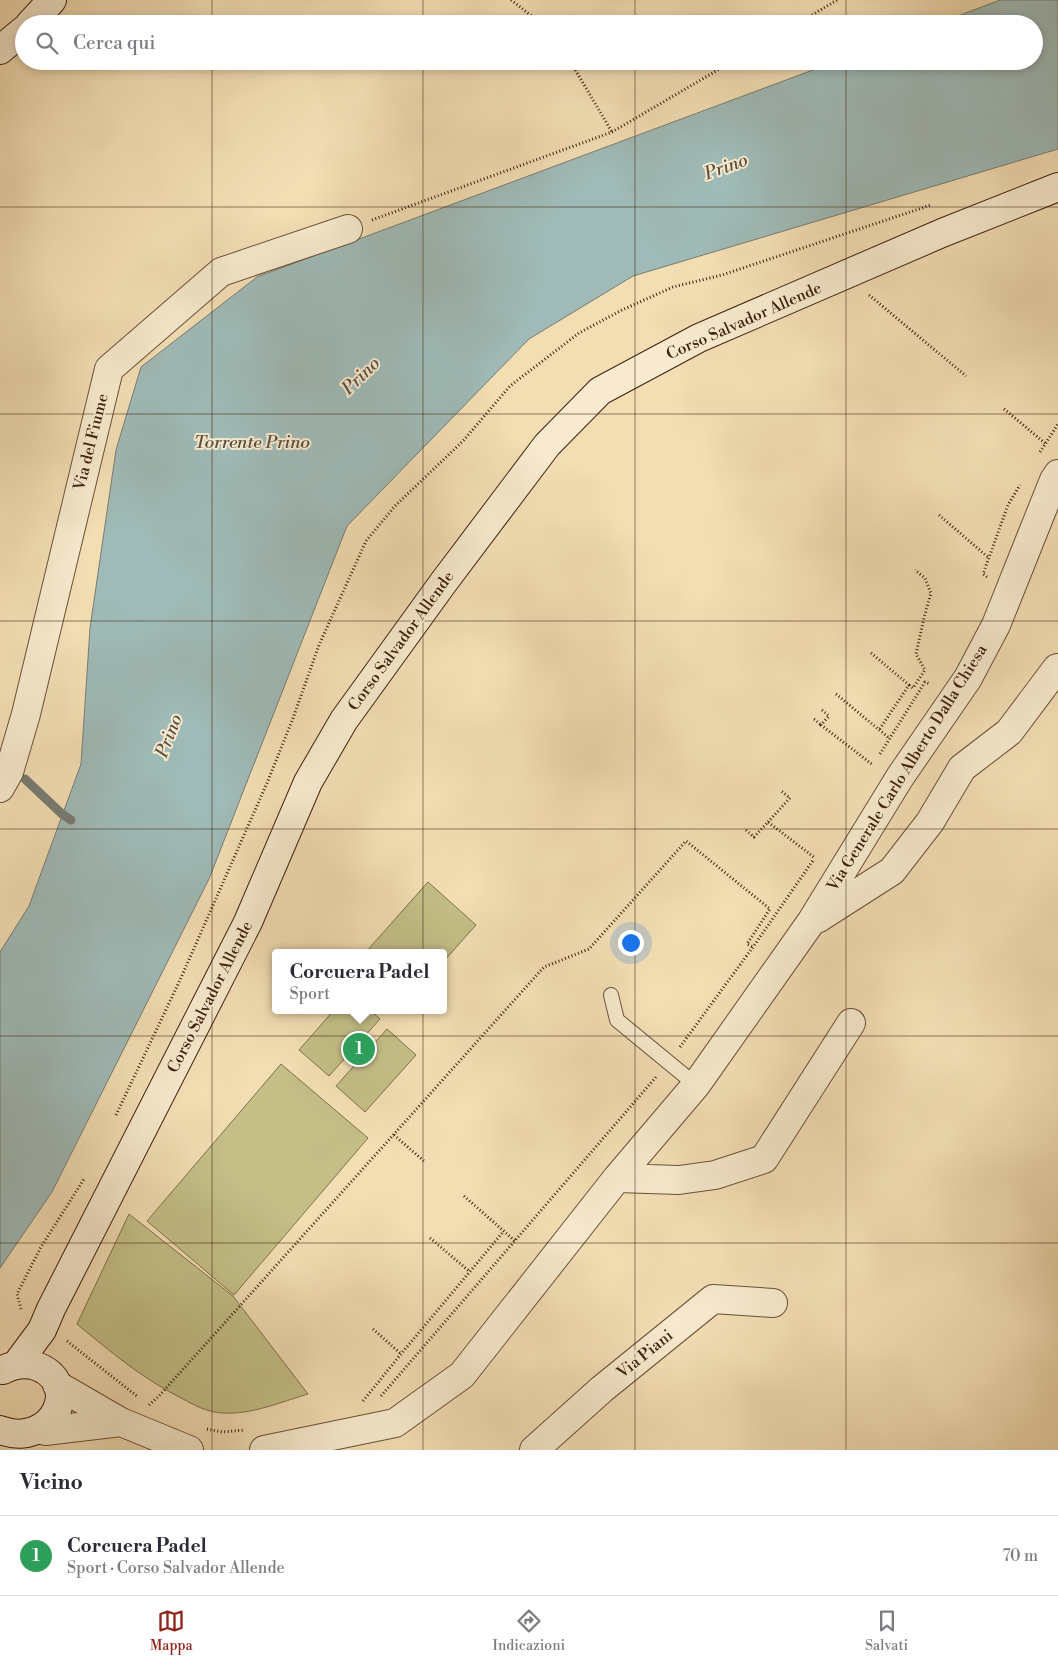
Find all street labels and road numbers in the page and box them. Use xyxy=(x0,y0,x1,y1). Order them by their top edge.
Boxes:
street label: Corso Salvador Allende xyxy=(663,278,825,364)
street label: Via del Fiume xyxy=(69,391,113,494)
street label: Corso Salvador Allende xyxy=(344,567,458,715)
street label: Via Generale Carlo Alberto Dalla Chiesa xyxy=(822,640,992,896)
street label: Corso Salvador Allende xyxy=(163,918,257,1076)
street label: Via Piani xyxy=(612,1325,677,1383)

